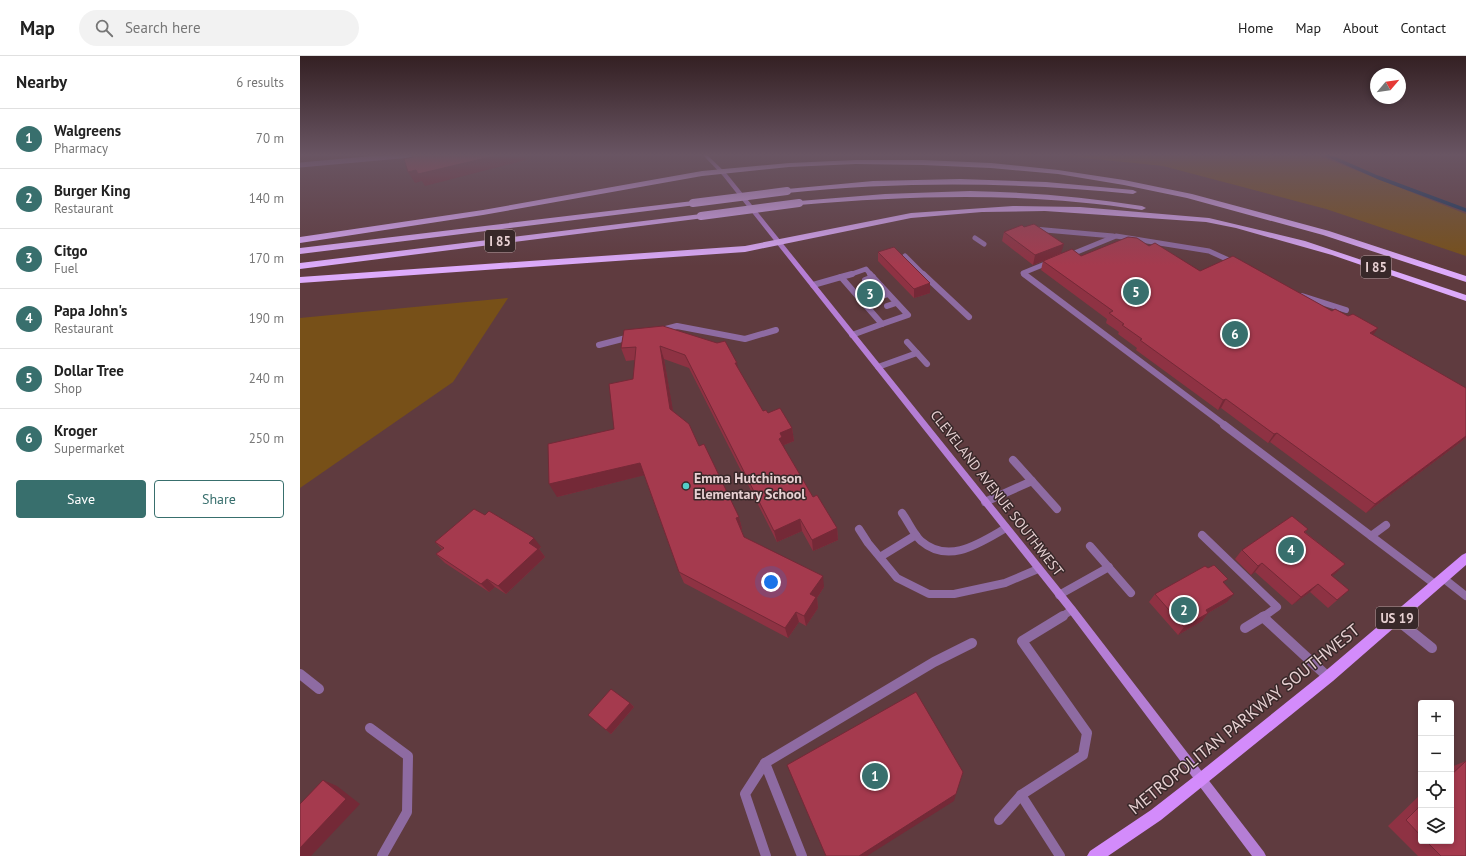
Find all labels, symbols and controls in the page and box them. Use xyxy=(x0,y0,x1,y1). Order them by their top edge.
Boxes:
search box xyxy=(79,10,359,46)
text: Map xyxy=(20,16,55,40)
icon: search xyxy=(93,17,115,39)
text: Search here xyxy=(125,18,201,37)
text: Home xyxy=(1238,19,1273,37)
text: Map xyxy=(1295,19,1321,37)
text: About xyxy=(1343,19,1379,37)
text: Contact xyxy=(1401,19,1446,37)
north arrow xyxy=(1370,68,1406,104)
text: Nearby xyxy=(16,71,67,93)
text: 6 results xyxy=(236,74,284,91)
text: Walgreens xyxy=(54,121,121,140)
text: 1 xyxy=(25,130,33,147)
text: 70 m xyxy=(256,130,284,147)
text: Pharmacy xyxy=(54,140,108,157)
text: Burger King xyxy=(54,181,130,200)
text: 2 xyxy=(25,190,33,207)
text: 140 m xyxy=(249,190,284,207)
text: Restaurant xyxy=(54,200,113,217)
road number: I 85 xyxy=(485,230,515,252)
text: Citgo xyxy=(54,241,88,260)
text: 3 xyxy=(25,250,33,267)
text: 170 m xyxy=(249,250,284,267)
road number: I 85 xyxy=(1361,256,1391,278)
text: Fuel xyxy=(54,260,78,277)
pin: 5 xyxy=(1123,277,1149,307)
pin: 3 xyxy=(857,279,883,309)
text: Papa John's xyxy=(54,301,127,320)
text: 4 xyxy=(25,310,33,327)
text: 190 m xyxy=(249,310,284,327)
pin: 6 xyxy=(1222,319,1248,349)
text: Restaurant xyxy=(54,320,113,337)
text: Dollar Tree xyxy=(54,361,124,380)
text: 5 xyxy=(25,370,33,387)
text: 240 m xyxy=(249,370,284,387)
text: Shop xyxy=(54,380,82,397)
street label: CLEVELAND AVENUE SOUTHWEST xyxy=(926,406,1068,580)
text: Kroger xyxy=(54,421,97,440)
text: 6 xyxy=(25,430,33,447)
text: 250 m xyxy=(249,430,284,447)
text: Supermarket xyxy=(54,440,124,457)
place label: Emma Hutchinson Elementary School xyxy=(694,469,806,503)
button: Save xyxy=(16,480,146,518)
button: Share xyxy=(154,480,284,518)
marker: Emma Hutchinson Elementary School xyxy=(681,481,691,491)
pin: 4 xyxy=(1278,535,1304,565)
your location xyxy=(761,572,781,592)
pin: 2 xyxy=(1171,595,1197,625)
road number: US 19 xyxy=(1376,607,1418,629)
street label: METROPOLITAN PARKWAY SOUTHWEST xyxy=(1124,619,1364,819)
map controls xyxy=(1418,700,1454,844)
button: + xyxy=(1418,700,1454,736)
button: − xyxy=(1418,736,1454,772)
pin: 1 xyxy=(862,761,888,791)
button: locate xyxy=(1418,772,1454,808)
button: layers xyxy=(1418,808,1454,844)

